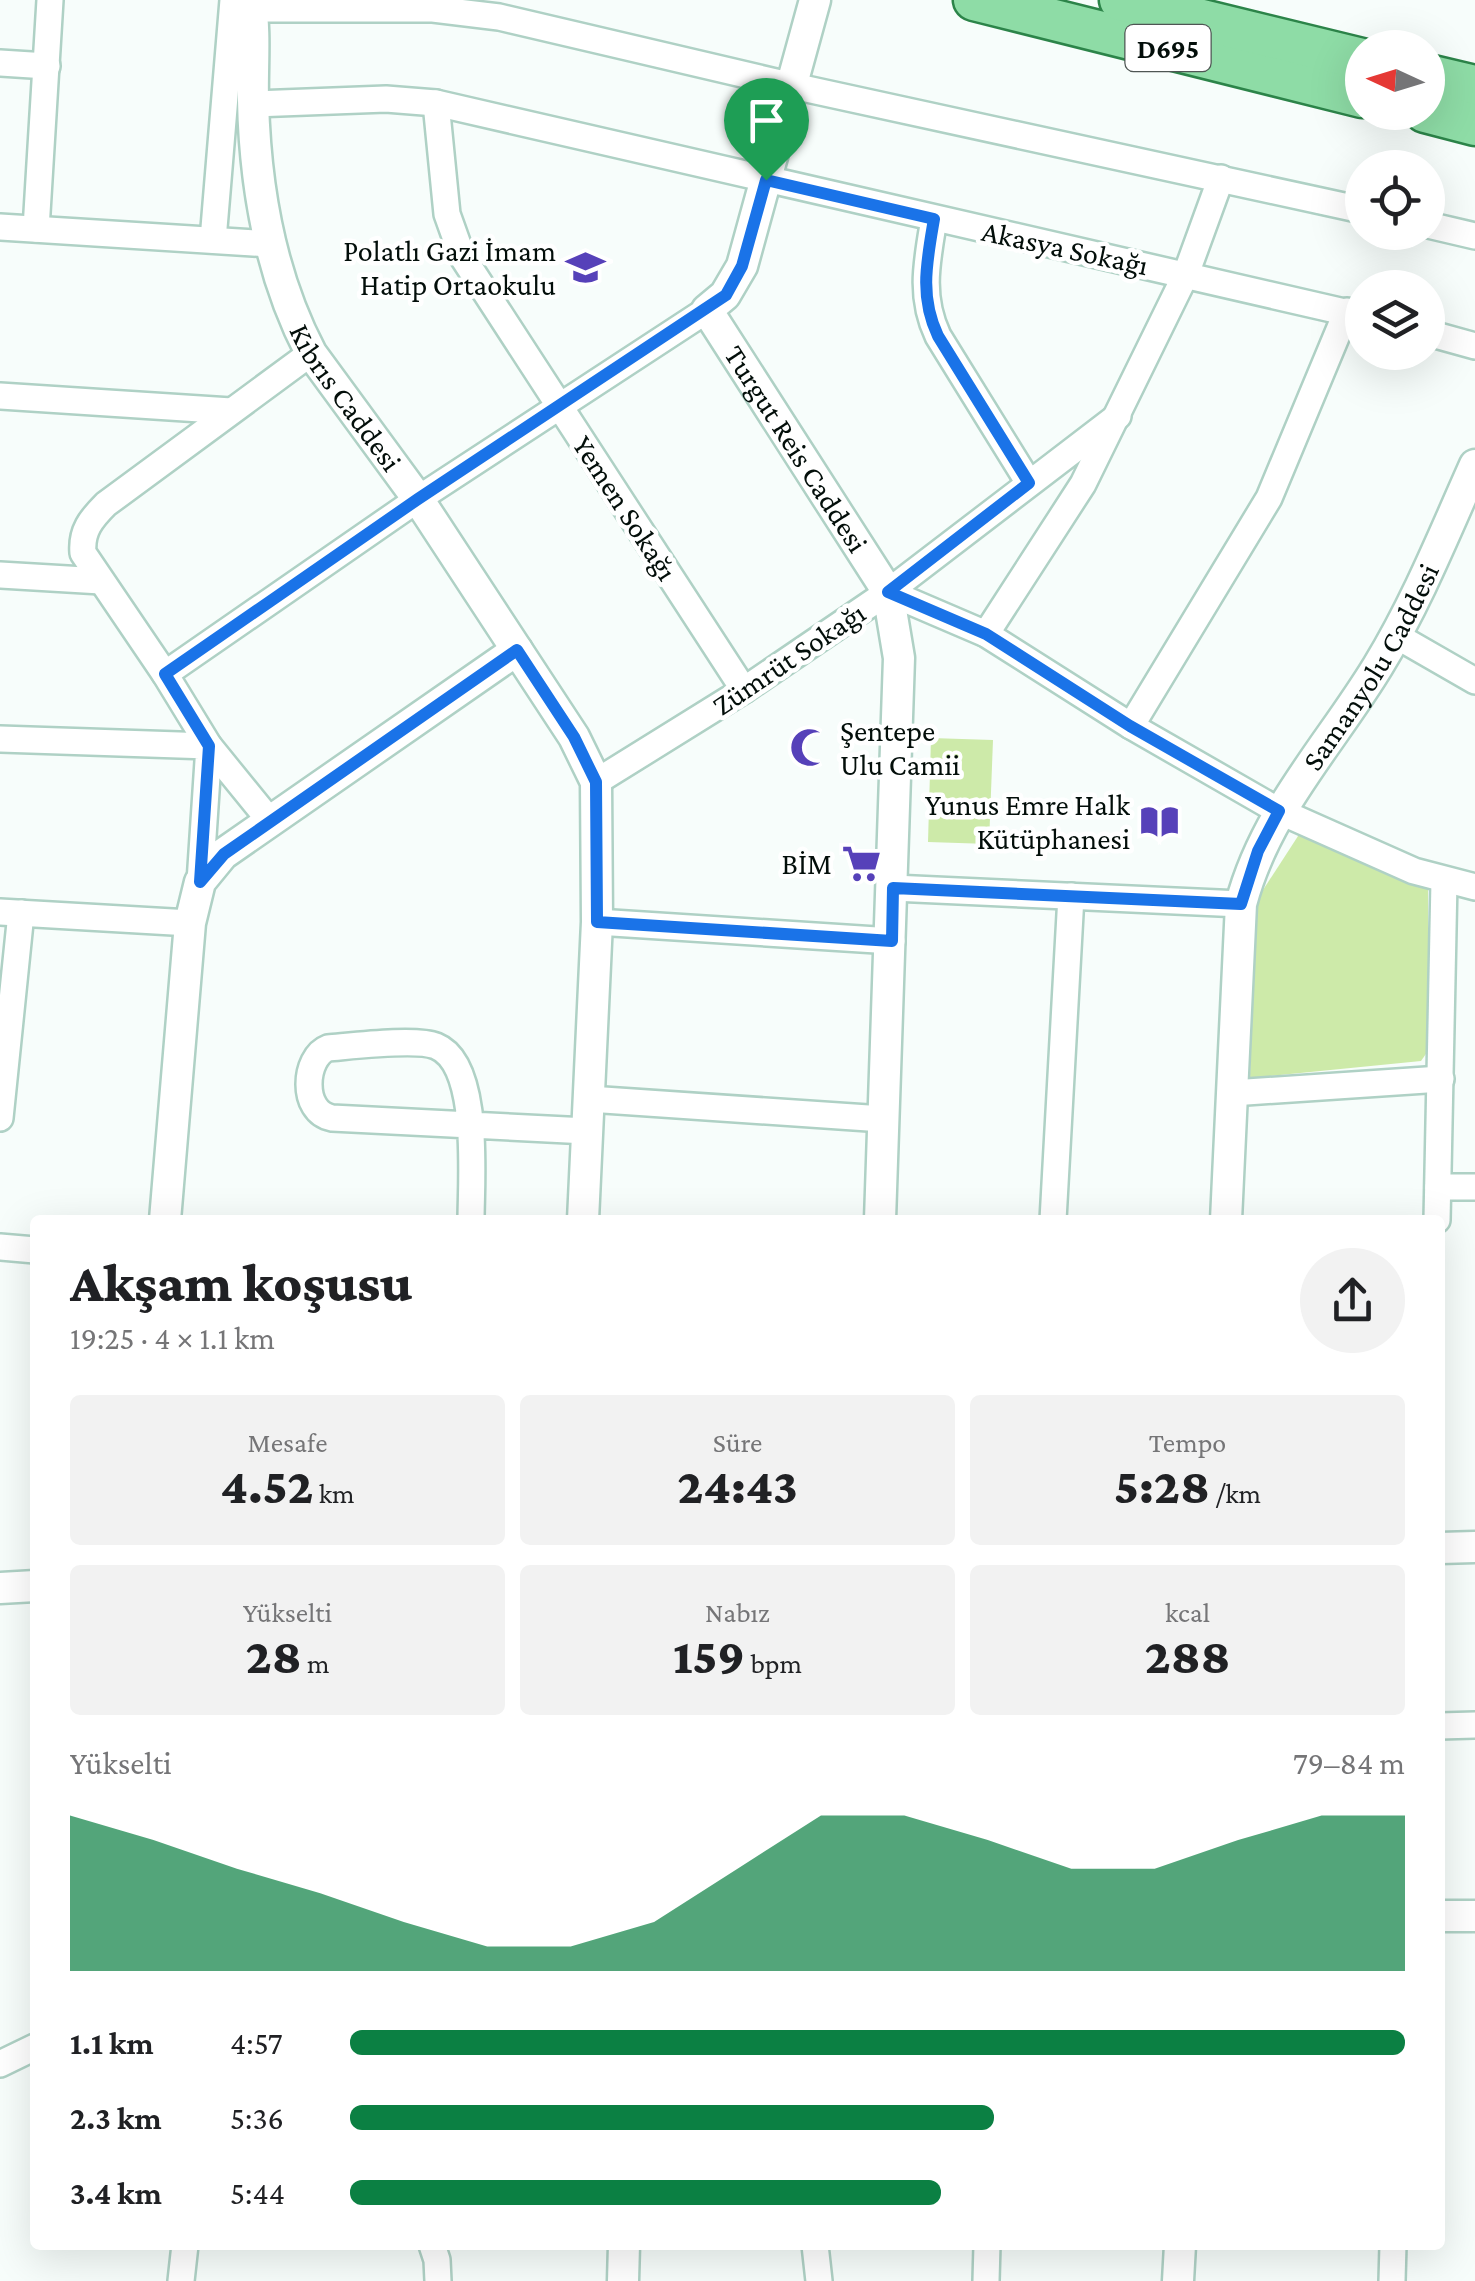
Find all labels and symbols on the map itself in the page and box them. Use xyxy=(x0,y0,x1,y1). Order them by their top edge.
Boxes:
road number: D695 xyxy=(1126,25,1210,71)
north arrow xyxy=(1345,30,1445,130)
pin xyxy=(724,78,809,181)
street label: Akasya Sokağı xyxy=(979,214,1151,282)
place label: Polatlı Gazi İmam Hatip Ortaokulu xyxy=(343,234,556,302)
school or university icon: Polatlı Gazi İmam Hatip Ortaokulu xyxy=(565,247,607,289)
street label: Kıbrıs Caddesi xyxy=(283,319,409,477)
street label: Turgut Reis Caddesi xyxy=(718,339,875,558)
street label: Yemen Sokağı xyxy=(566,429,684,587)
street label: Samanyolu Caddesi xyxy=(1295,558,1445,776)
street label: Zümrüt Sokağı xyxy=(706,595,872,723)
place label: Şentepe Ulu Camii xyxy=(840,714,960,781)
mosque icon: Şentepe Ulu Camii xyxy=(789,727,831,769)
place label: Yunus Emre Halk Kütüphanesi xyxy=(925,788,1131,856)
library icon: Yunus Emre Halk Kütüphanesi xyxy=(1139,801,1181,843)
supermarket icon: BİM xyxy=(841,843,883,885)
place label: BİM xyxy=(782,847,832,880)

